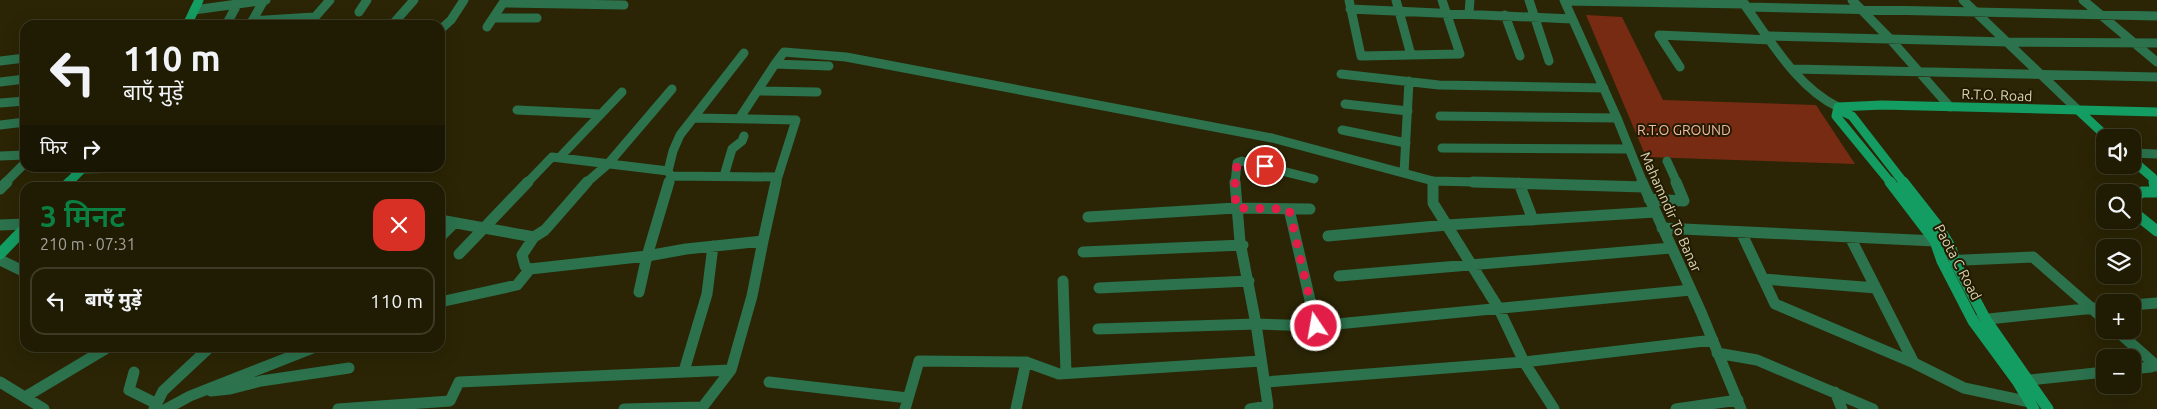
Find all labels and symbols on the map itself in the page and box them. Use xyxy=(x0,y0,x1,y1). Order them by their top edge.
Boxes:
street label: R.T.O. Road xyxy=(1961,86,2033,104)
park label: R.T.O GROUND xyxy=(1637,122,1731,138)
pin xyxy=(1244,145,1286,187)
street label: Mahamndir To Banar xyxy=(1637,149,1705,275)
street label: Paota C Road xyxy=(1931,221,1985,303)
position arrow xyxy=(1289,299,1341,351)

